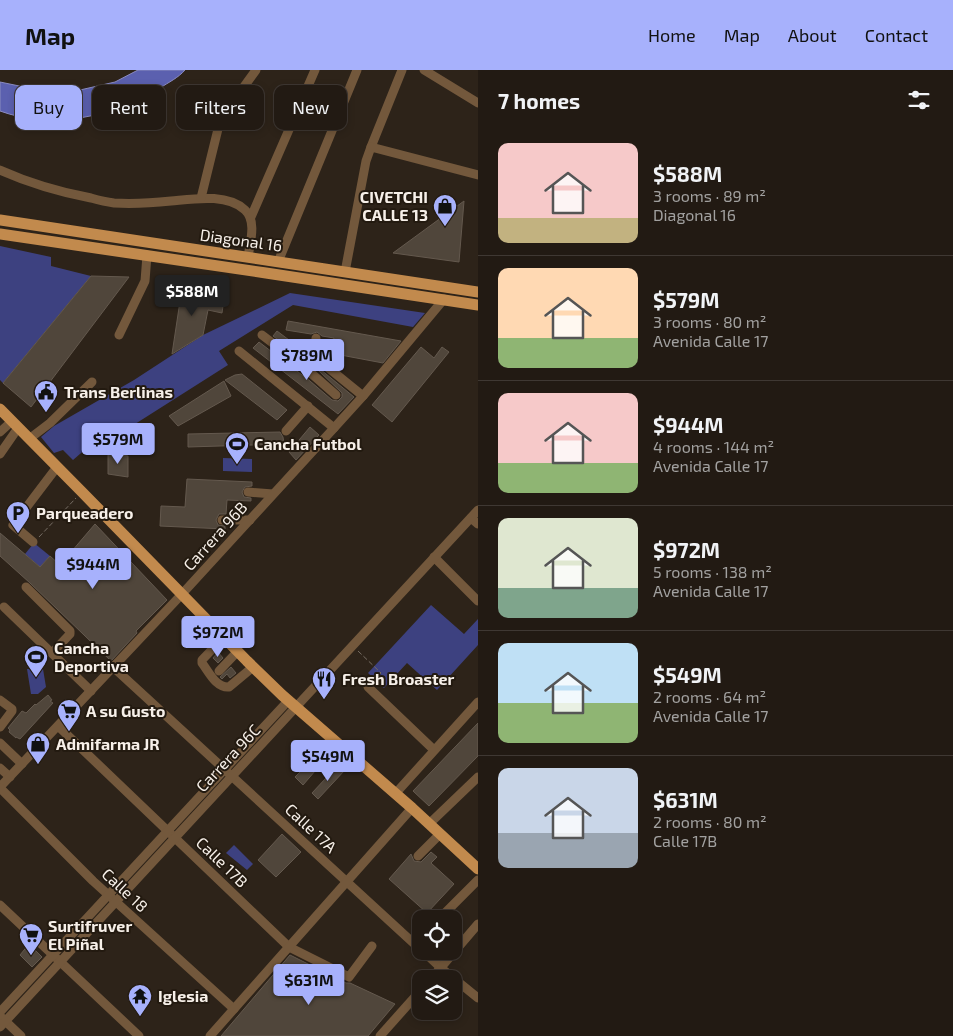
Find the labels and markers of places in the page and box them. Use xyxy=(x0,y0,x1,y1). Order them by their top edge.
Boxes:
place label: CIVETCHI CALLE 13 xyxy=(360,187,428,224)
shop icon: CIVETCHI CALLE 13 xyxy=(432,193,458,227)
pin: $588M xyxy=(157,274,227,317)
pin: $789M xyxy=(272,338,342,381)
public building icon: Trans Berlinas xyxy=(33,379,59,413)
place label: Trans Berlinas xyxy=(64,382,173,401)
pin: $579M xyxy=(83,422,153,465)
sports icon: Cancha Futbol xyxy=(224,431,250,465)
place label: Cancha Futbol xyxy=(254,434,362,453)
parking icon: Parqueadero xyxy=(5,500,31,534)
place label: Parqueadero xyxy=(36,503,134,522)
pin: $944M xyxy=(58,548,128,590)
pin: $972M xyxy=(183,616,253,658)
place label: Cancha Deportiva xyxy=(54,638,129,675)
sports icon: Cancha Deportiva xyxy=(23,644,49,678)
restaurant icon: Fresh Broaster xyxy=(311,666,337,700)
place label: Fresh Broaster xyxy=(342,669,455,688)
supermarket icon: A su Gusto xyxy=(56,698,82,732)
place label: A su Gusto xyxy=(86,701,165,720)
shop icon: Admifarma JR xyxy=(25,731,51,765)
place label: Admifarma JR xyxy=(56,734,160,753)
pin: $549M xyxy=(293,740,363,782)
place label: Surtifruver El Piñal xyxy=(48,916,132,953)
supermarket icon: Surtifruver El Piñal xyxy=(18,922,44,956)
pin: $631M xyxy=(274,964,344,1006)
temple icon: Iglesia xyxy=(127,983,153,1017)
place label: Iglesia xyxy=(158,986,208,1005)

